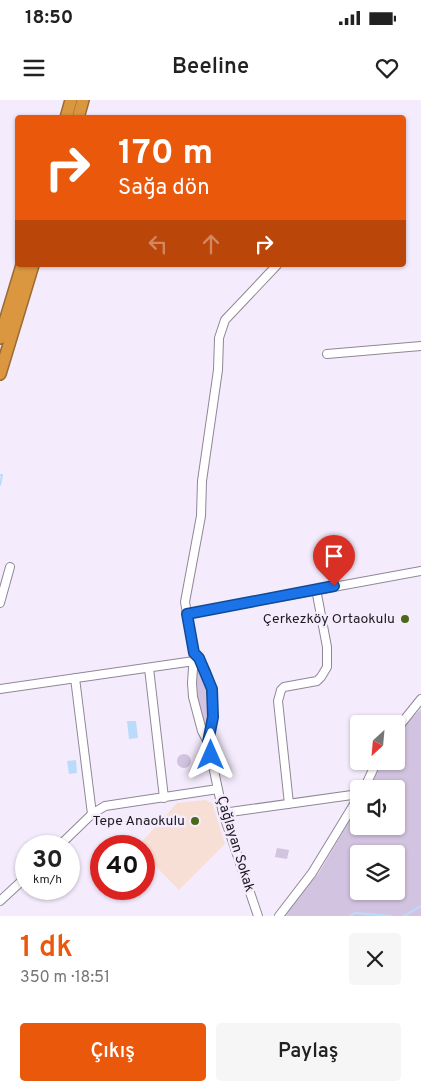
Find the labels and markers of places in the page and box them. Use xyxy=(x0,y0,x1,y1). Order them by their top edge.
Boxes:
pin xyxy=(313,535,355,586)
place label: Çerkezköy Ortaokulu xyxy=(263,611,395,628)
marker: Çerkezköy Ortaokulu xyxy=(399,613,411,625)
place label: Tepe Anaokulu xyxy=(93,813,185,830)
marker: Tepe Anaokulu xyxy=(189,815,201,827)

